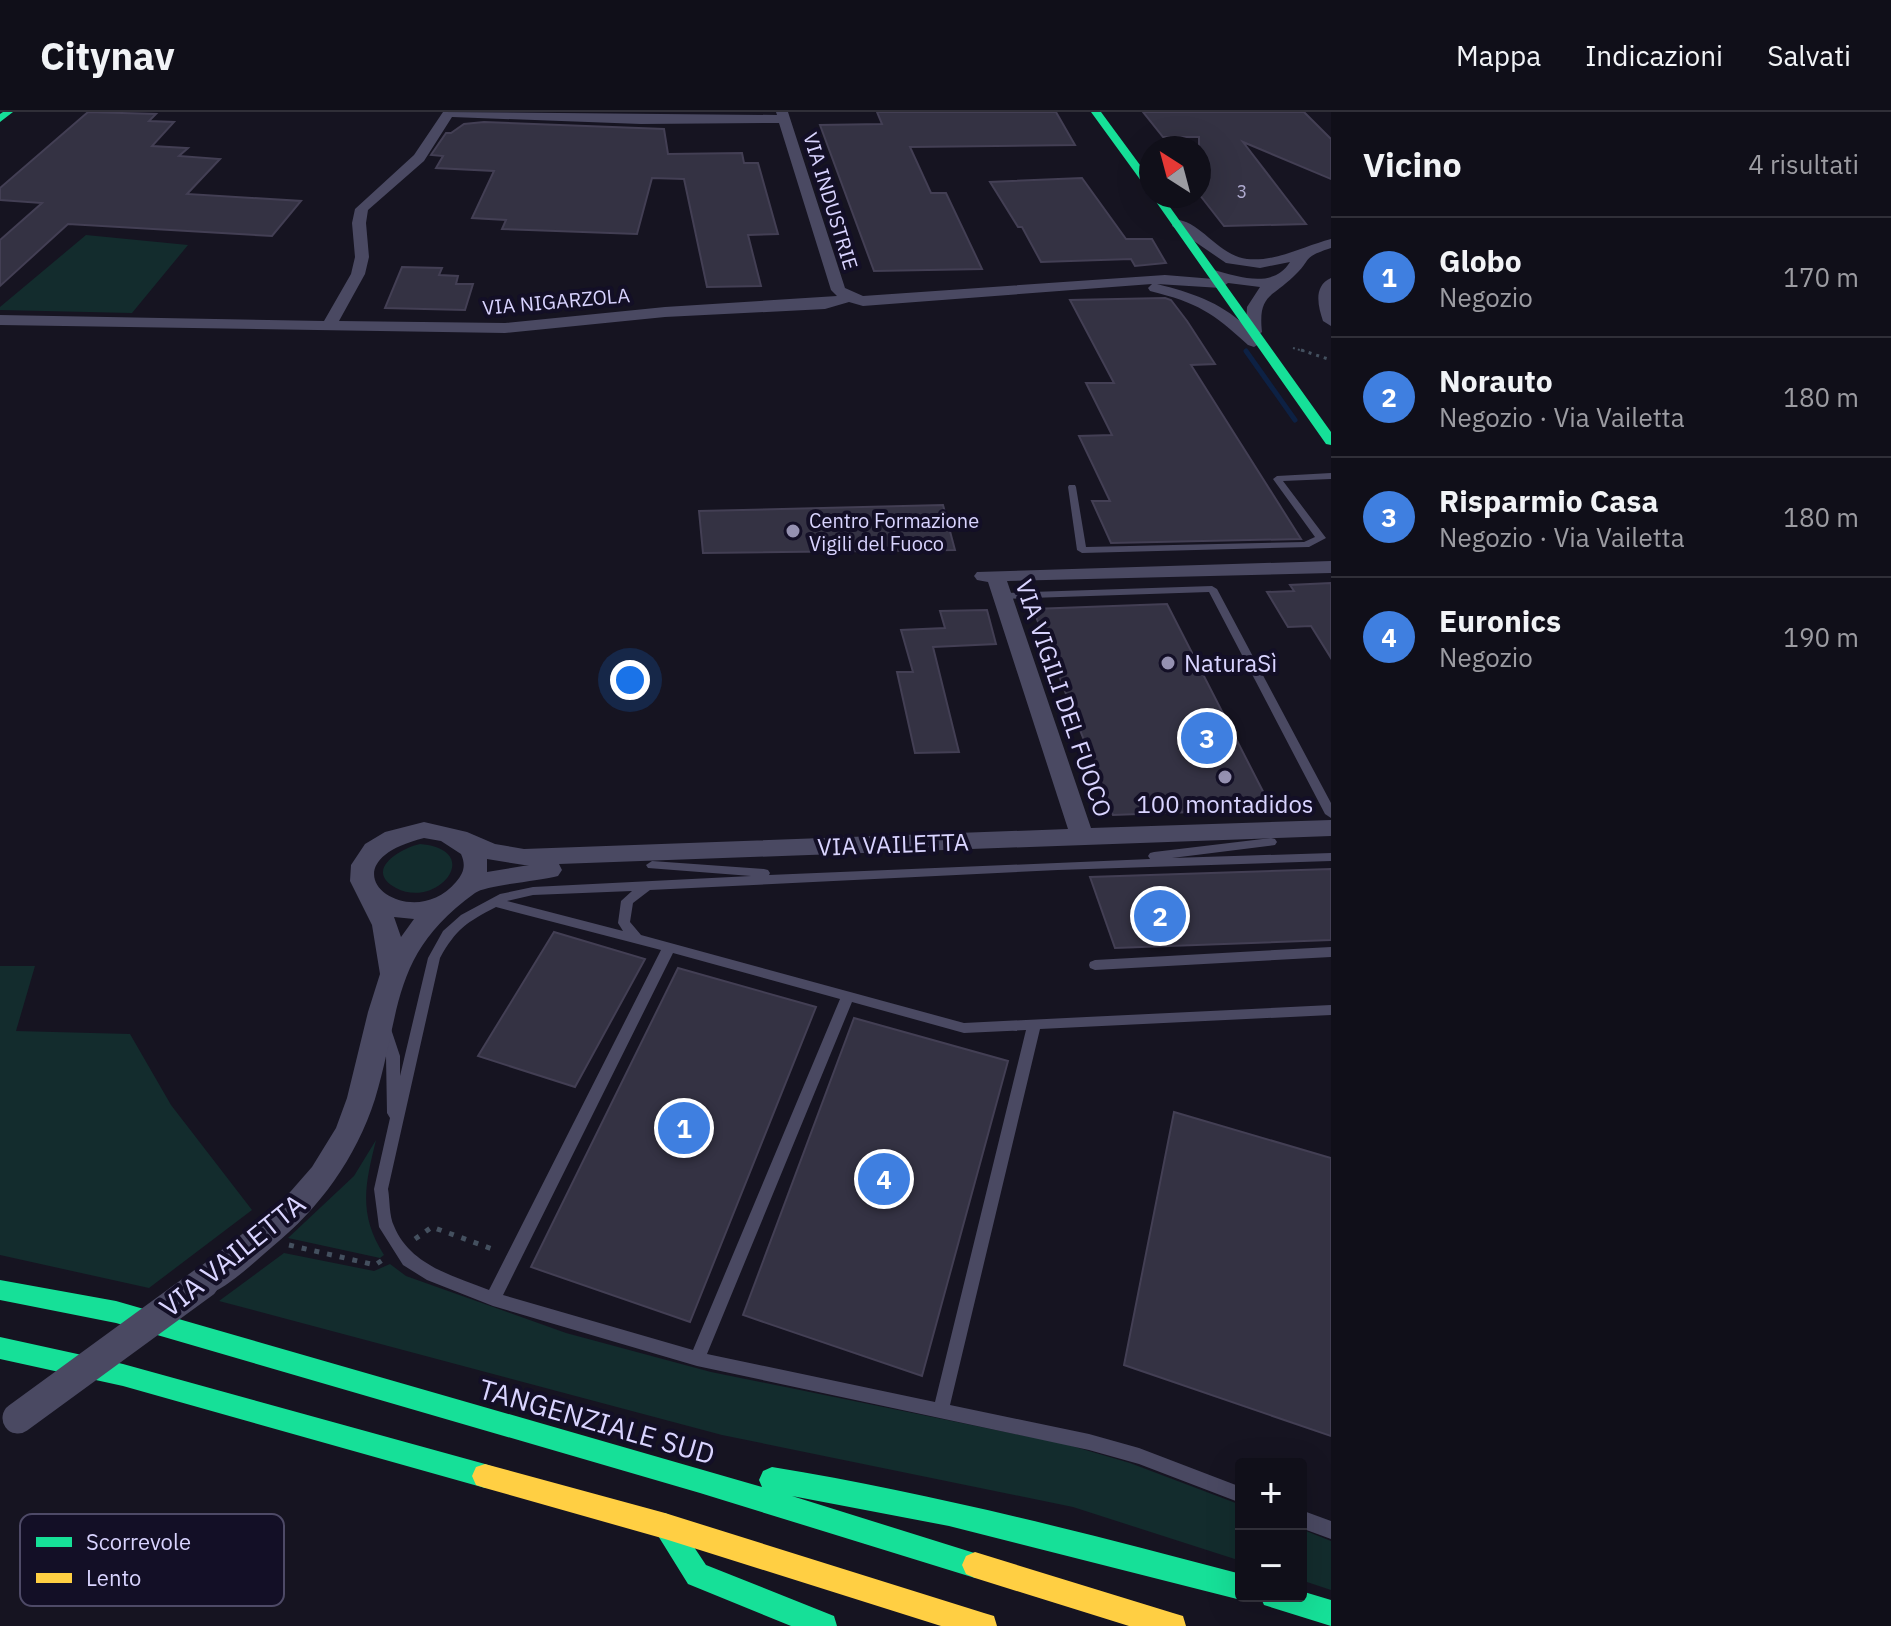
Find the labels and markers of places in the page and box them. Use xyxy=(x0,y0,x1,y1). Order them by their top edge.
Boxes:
place label: Centro Formazione Vigili del Fuoco xyxy=(809,507,979,557)
marker: Centro Formazione Vigili del Fuoco xyxy=(784,522,802,540)
place label: NaturaSì xyxy=(1184,647,1277,679)
marker: NaturaSì xyxy=(1159,654,1177,672)
pin: 3 xyxy=(1181,708,1233,768)
marker: 100 montadidos xyxy=(1216,768,1234,786)
place label: 100 montadidos xyxy=(1136,788,1314,820)
pin: 2 xyxy=(1134,886,1186,946)
pin: 1 xyxy=(658,1098,710,1158)
pin: 4 xyxy=(858,1149,910,1209)

